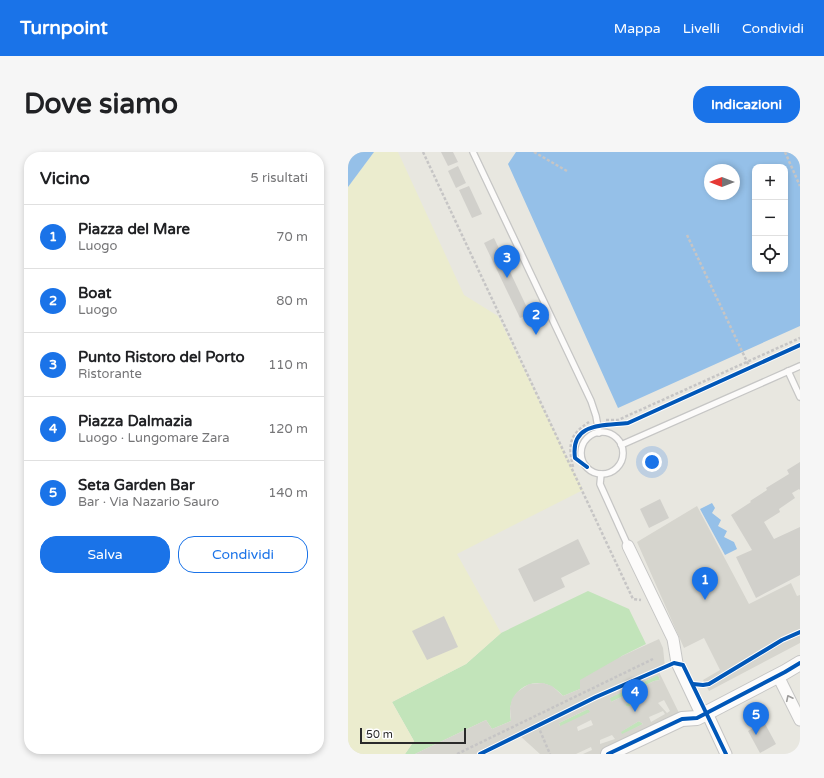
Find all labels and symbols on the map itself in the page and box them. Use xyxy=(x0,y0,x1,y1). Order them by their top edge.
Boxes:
north arrow xyxy=(704,164,740,200)
pin: 3 xyxy=(494,245,520,278)
pin: 2 xyxy=(523,302,549,335)
your location xyxy=(642,452,662,472)
pin: 1 xyxy=(692,567,718,600)
pin: 4 xyxy=(622,679,648,712)
one-way arrow xyxy=(786,695,794,702)
pin: 5 xyxy=(743,702,769,735)
scale bar xyxy=(360,726,466,745)

